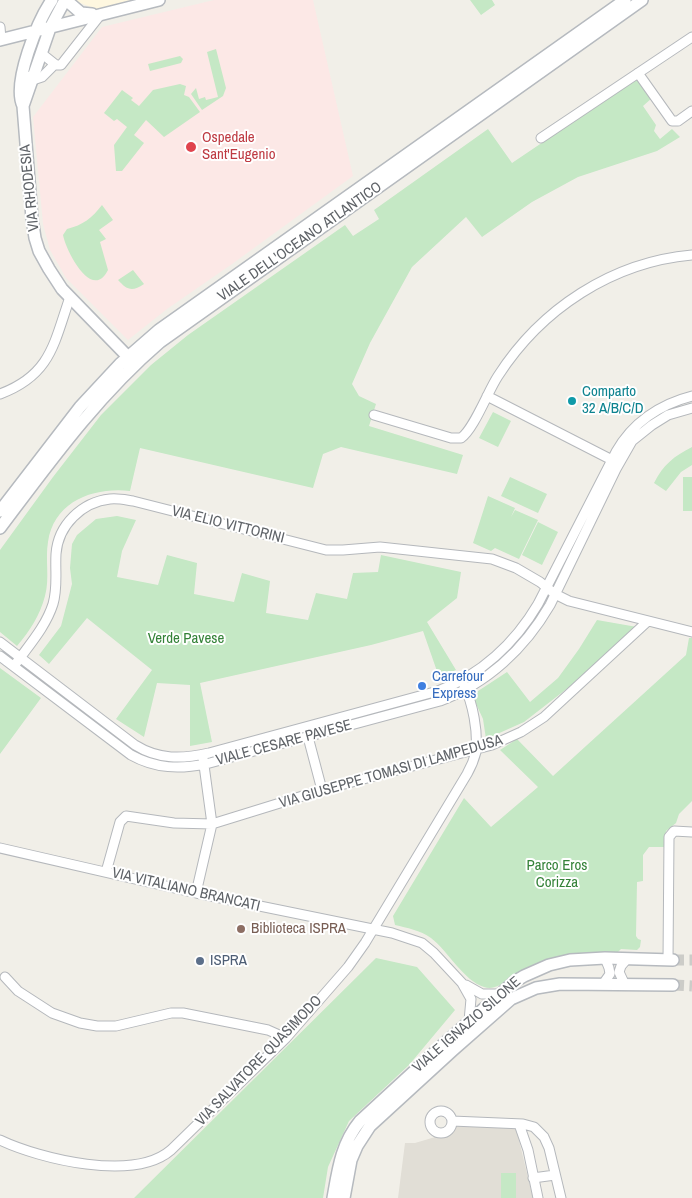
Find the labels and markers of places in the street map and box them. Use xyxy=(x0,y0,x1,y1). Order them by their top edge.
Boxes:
place label: Ospedale Sant'Eugenio xyxy=(202,129,275,164)
marker: Ospedale Sant'Eugenio xyxy=(184,140,198,154)
place label: Comparto 32 A/B/C/D xyxy=(582,383,644,418)
marker: Comparto 32 A/B/C/D xyxy=(566,395,578,407)
place label: Carrefour Express xyxy=(432,668,484,703)
marker: Carrefour Express xyxy=(416,680,428,692)
place label: Biblioteca ISPRA xyxy=(251,920,346,938)
marker: Biblioteca ISPRA xyxy=(235,923,247,935)
place label: ISPRA xyxy=(210,952,247,970)
marker: ISPRA xyxy=(194,955,206,967)

